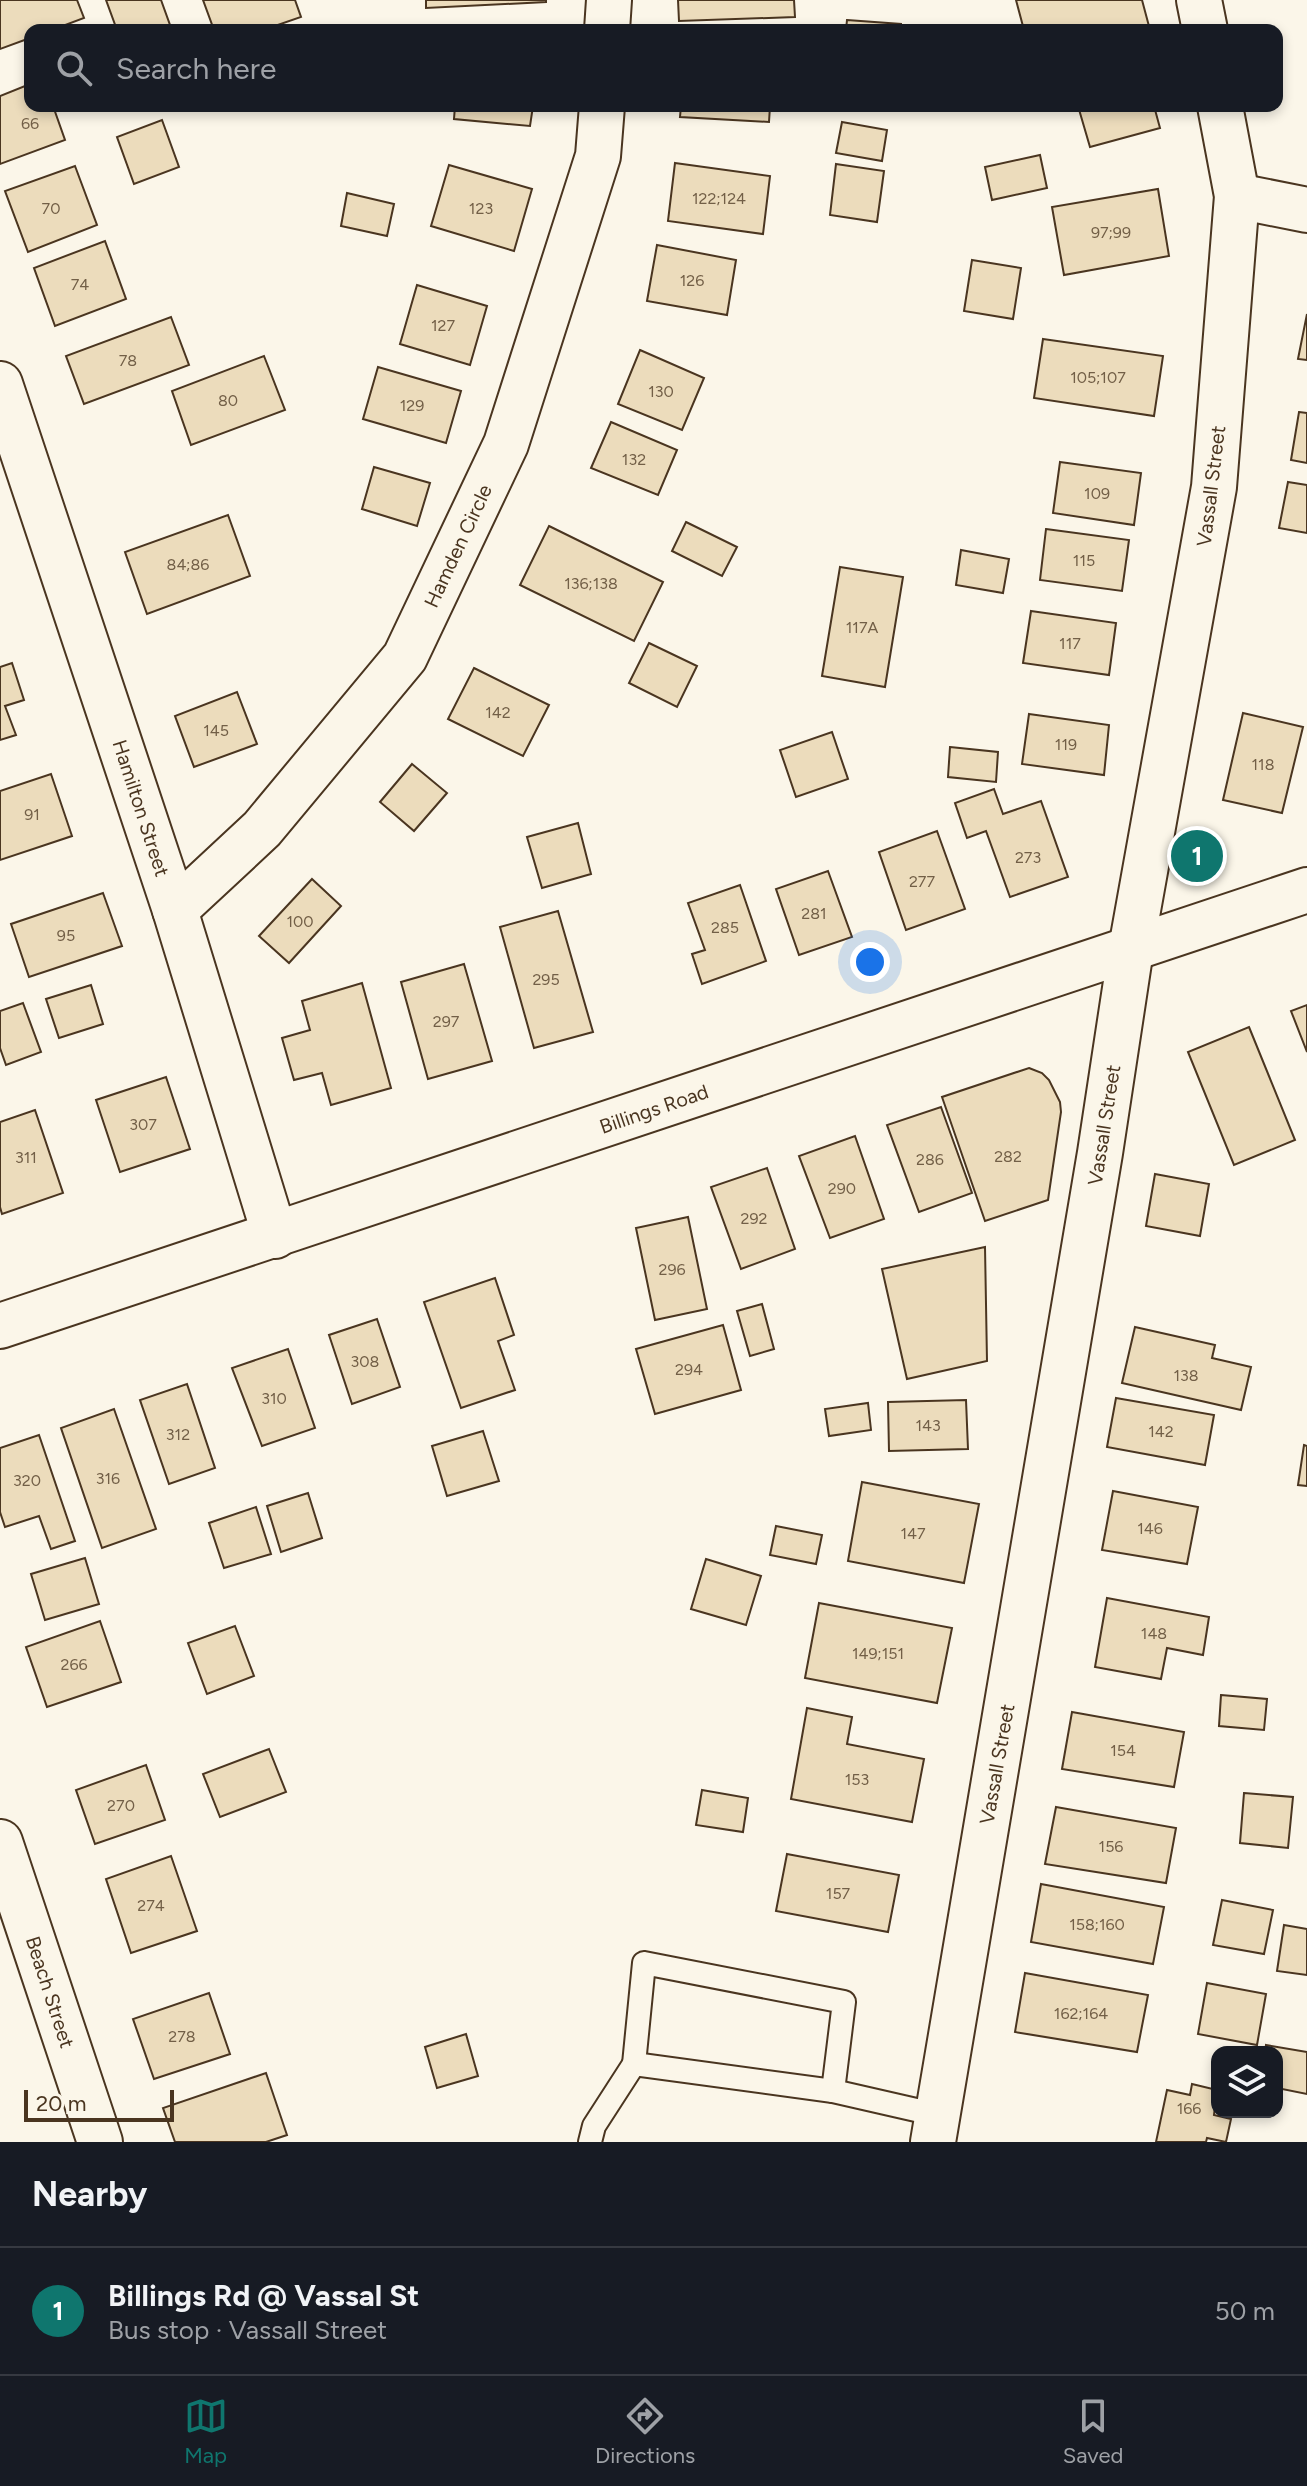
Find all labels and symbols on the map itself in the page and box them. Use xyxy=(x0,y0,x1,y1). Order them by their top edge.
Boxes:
house number: 66 xyxy=(21,114,39,133)
house number: 122;124 xyxy=(692,189,746,208)
house number: 70 xyxy=(42,199,60,218)
house number: 123 xyxy=(469,199,493,218)
house number: 97;99 xyxy=(1091,223,1131,242)
house number: 126 xyxy=(680,271,704,290)
house number: 74 xyxy=(71,275,89,294)
house number: 127 xyxy=(431,316,455,335)
house number: 78 xyxy=(119,351,137,370)
house number: 105;107 xyxy=(1070,368,1126,387)
house number: 130 xyxy=(648,382,674,401)
house number: 80 xyxy=(218,391,238,410)
house number: 129 xyxy=(400,396,424,415)
street label: Vassall Street xyxy=(1192,424,1230,548)
house number: 132 xyxy=(622,450,646,469)
street label: Hamden Circle xyxy=(419,481,497,611)
house number: 109 xyxy=(1084,484,1110,503)
house number: 115 xyxy=(1073,551,1095,570)
house number: 84;86 xyxy=(167,555,209,574)
house number: 136;138 xyxy=(564,574,618,593)
house number: 117A xyxy=(846,618,878,637)
house number: 117 xyxy=(1059,634,1081,653)
house number: 142 xyxy=(485,703,511,722)
house number: 145 xyxy=(203,721,229,740)
house number: 119 xyxy=(1055,735,1077,754)
street label: Hamilton Street xyxy=(108,737,174,879)
house number: 118 xyxy=(1251,755,1275,774)
house number: 91 xyxy=(24,805,40,824)
pin: 1 xyxy=(1171,826,1223,886)
house number: 273 xyxy=(1015,848,1041,867)
house number: 277 xyxy=(909,872,935,891)
house number: 281 xyxy=(801,904,827,923)
house number: 100 xyxy=(286,912,314,931)
house number: 285 xyxy=(711,918,739,937)
house number: 95 xyxy=(57,926,75,945)
your location xyxy=(850,942,890,982)
house number: 295 xyxy=(532,970,560,989)
house number: 297 xyxy=(433,1012,460,1031)
street label: Vassall Street xyxy=(1083,1063,1125,1187)
street label: Billings Road xyxy=(596,1079,712,1139)
house number: 307 xyxy=(129,1115,157,1134)
house number: 282 xyxy=(994,1147,1022,1166)
house number: 311 xyxy=(15,1148,37,1167)
house number: 286 xyxy=(916,1150,944,1169)
house number: 290 xyxy=(828,1179,856,1198)
house number: 292 xyxy=(741,1209,767,1228)
house number: 296 xyxy=(658,1260,686,1279)
house number: 308 xyxy=(351,1352,379,1371)
house number: 294 xyxy=(675,1360,703,1379)
house number: 138 xyxy=(1173,1366,1199,1385)
house number: 310 xyxy=(261,1389,287,1408)
house number: 143 xyxy=(915,1416,941,1435)
house number: 142 xyxy=(1148,1422,1174,1441)
house number: 312 xyxy=(166,1425,190,1444)
house number: 316 xyxy=(96,1469,120,1488)
house number: 320 xyxy=(13,1471,41,1490)
house number: 146 xyxy=(1137,1519,1163,1538)
house number: 147 xyxy=(900,1524,926,1543)
house number: 148 xyxy=(1141,1624,1167,1643)
house number: 149;151 xyxy=(852,1644,904,1663)
house number: 266 xyxy=(60,1655,88,1674)
street label: Vassall Street xyxy=(975,1702,1019,1826)
house number: 154 xyxy=(1110,1741,1136,1760)
house number: 153 xyxy=(845,1770,869,1789)
house number: 270 xyxy=(107,1796,135,1815)
house number: 156 xyxy=(1099,1837,1123,1856)
house number: 157 xyxy=(826,1884,851,1903)
house number: 274 xyxy=(137,1896,165,1915)
house number: 158;160 xyxy=(1069,1915,1125,1934)
street label: Beach Street xyxy=(21,1933,79,2051)
house number: 162;164 xyxy=(1054,2004,1108,2023)
house number: 278 xyxy=(168,2027,196,2046)
scale bar xyxy=(24,2086,174,2122)
house number: 166 xyxy=(1177,2099,1201,2118)

